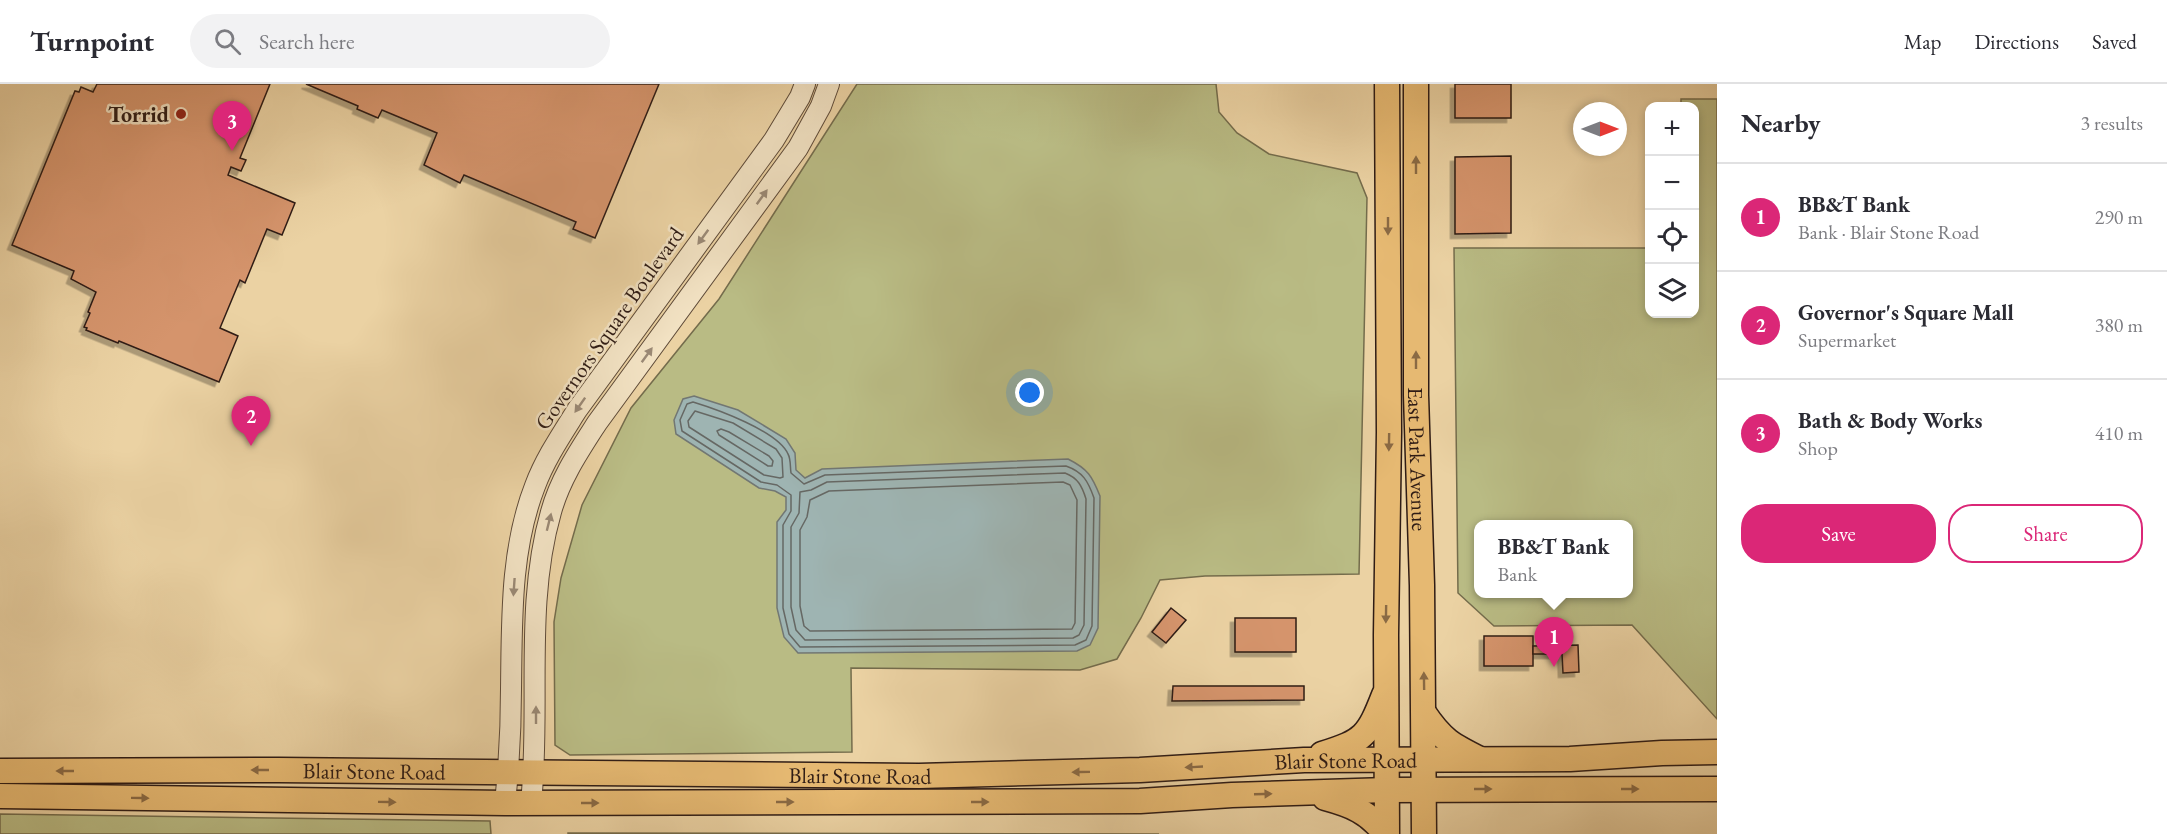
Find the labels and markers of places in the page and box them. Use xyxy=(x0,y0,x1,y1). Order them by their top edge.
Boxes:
place label: Torrid xyxy=(108,100,169,129)
pin: 3 xyxy=(212,101,252,151)
marker: Torrid xyxy=(174,107,188,121)
pin: 2 xyxy=(232,396,270,446)
pin: 1 xyxy=(1534,618,1574,667)

